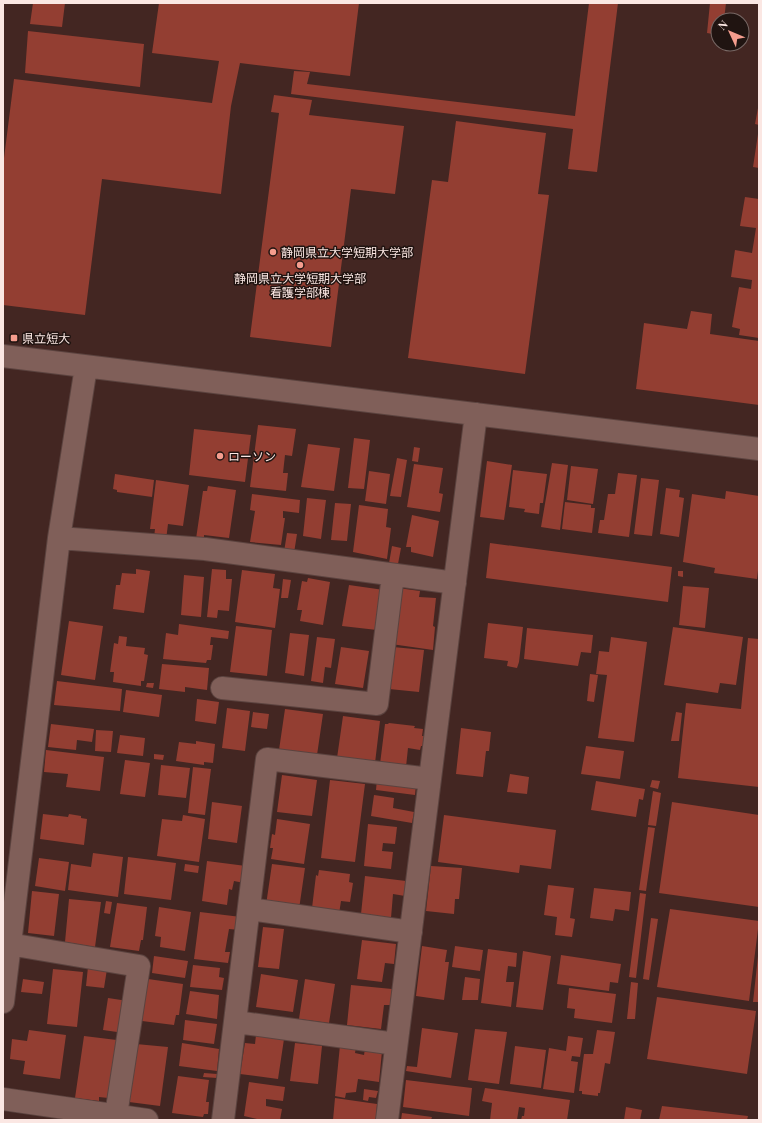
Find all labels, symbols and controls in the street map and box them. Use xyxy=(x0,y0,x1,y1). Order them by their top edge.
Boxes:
north arrow xyxy=(710,12,750,52)
text: N xyxy=(714,17,731,33)
place label: 静岡県立大学短期大学部 xyxy=(281,244,413,260)
marker: 静岡県立大学短期大学部 xyxy=(268,247,278,257)
marker: 静岡県立大学短期大学部 看護学部棟 xyxy=(295,260,305,270)
place label: 静岡県立大学短期大学部 看護学部棟 xyxy=(234,270,366,300)
place label: 県立短大 xyxy=(22,330,70,346)
marker: 県立短大 xyxy=(9,333,19,343)
place label: ローソン xyxy=(228,448,276,464)
marker: ローソン xyxy=(215,451,225,461)

